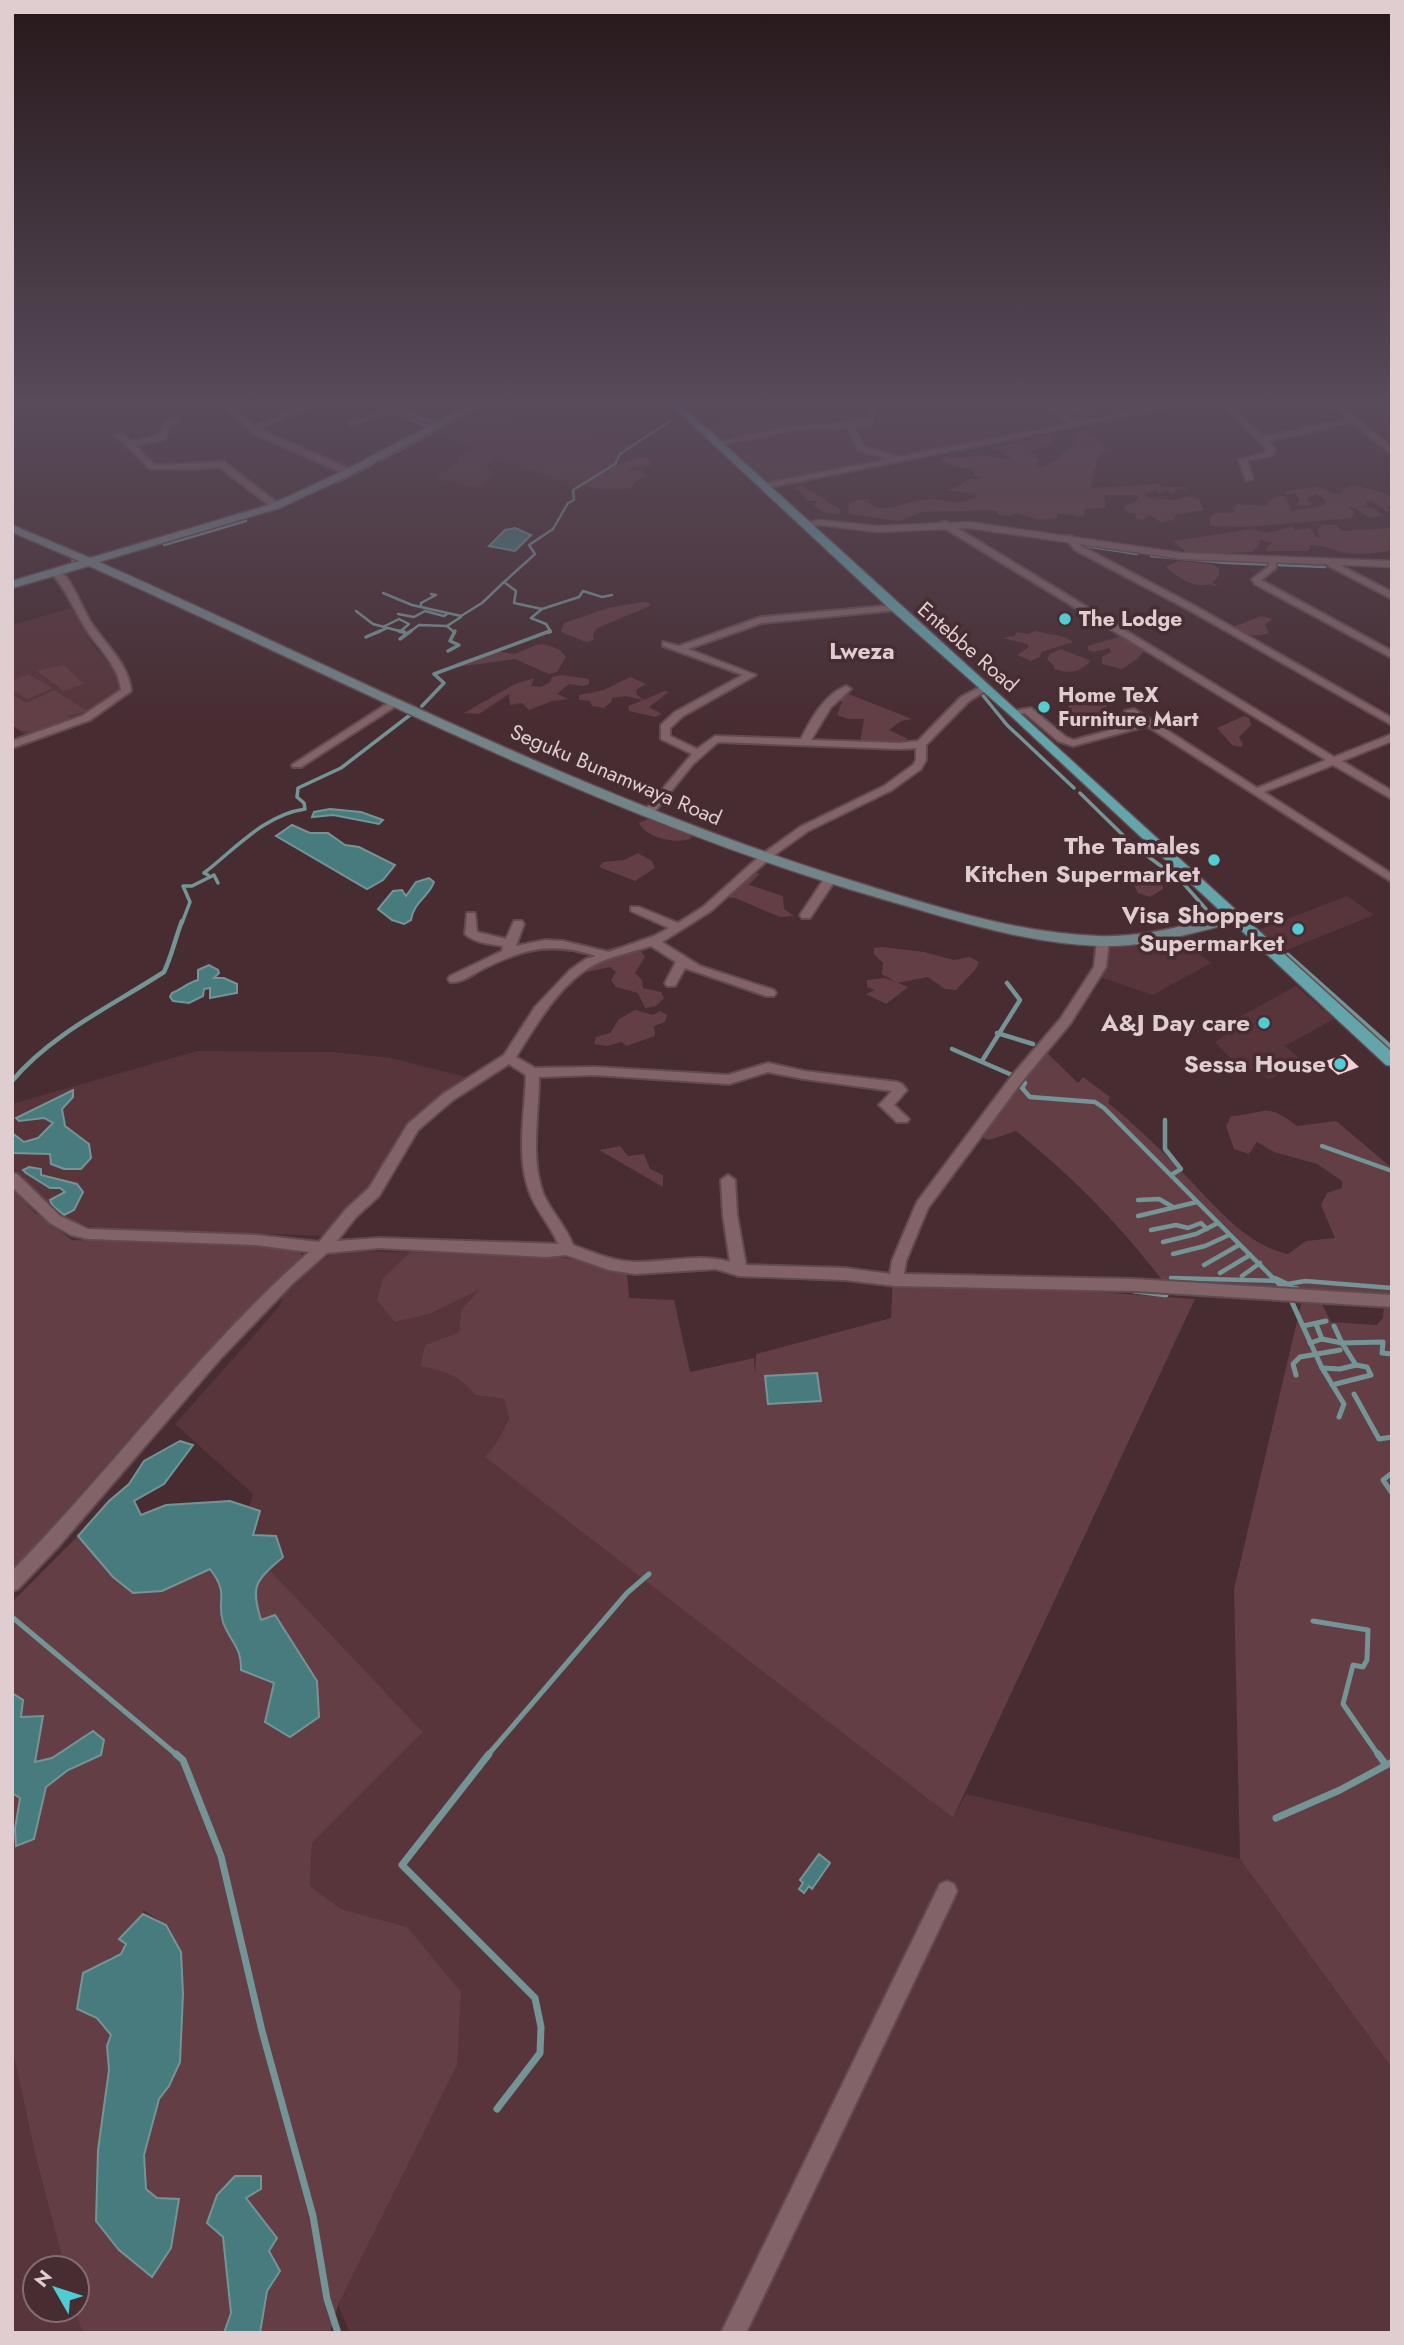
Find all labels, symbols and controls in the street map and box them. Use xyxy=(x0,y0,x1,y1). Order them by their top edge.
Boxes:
street label: Entebbe Road xyxy=(911,595,1025,699)
place label: The Lodge xyxy=(1079,604,1182,634)
marker: The Lodge xyxy=(1057,611,1073,627)
district label: Lweza xyxy=(829,634,895,668)
place label: Home TeX Furniture Mart xyxy=(1058,680,1199,734)
marker: Home TeX Furniture Mart xyxy=(1036,699,1052,715)
street label: Seguku Bunamwaya Road xyxy=(506,717,726,833)
place label: The Tamales Kitchen Supermarket xyxy=(964,828,1200,891)
marker: The Tamales Kitchen Supermarket xyxy=(1206,852,1222,868)
place label: Visa Shoppers Supermarket xyxy=(1121,897,1284,960)
marker: Visa Shoppers Supermarket xyxy=(1290,921,1306,937)
place label: A&J Day care xyxy=(1100,1005,1250,1040)
marker: A&J Day care xyxy=(1256,1015,1272,1031)
place label: Sessa House xyxy=(1184,1046,1326,1081)
marker: Sessa House xyxy=(1332,1056,1348,1072)
north arrow xyxy=(21,2254,91,2324)
text: N xyxy=(28,2264,58,2293)

